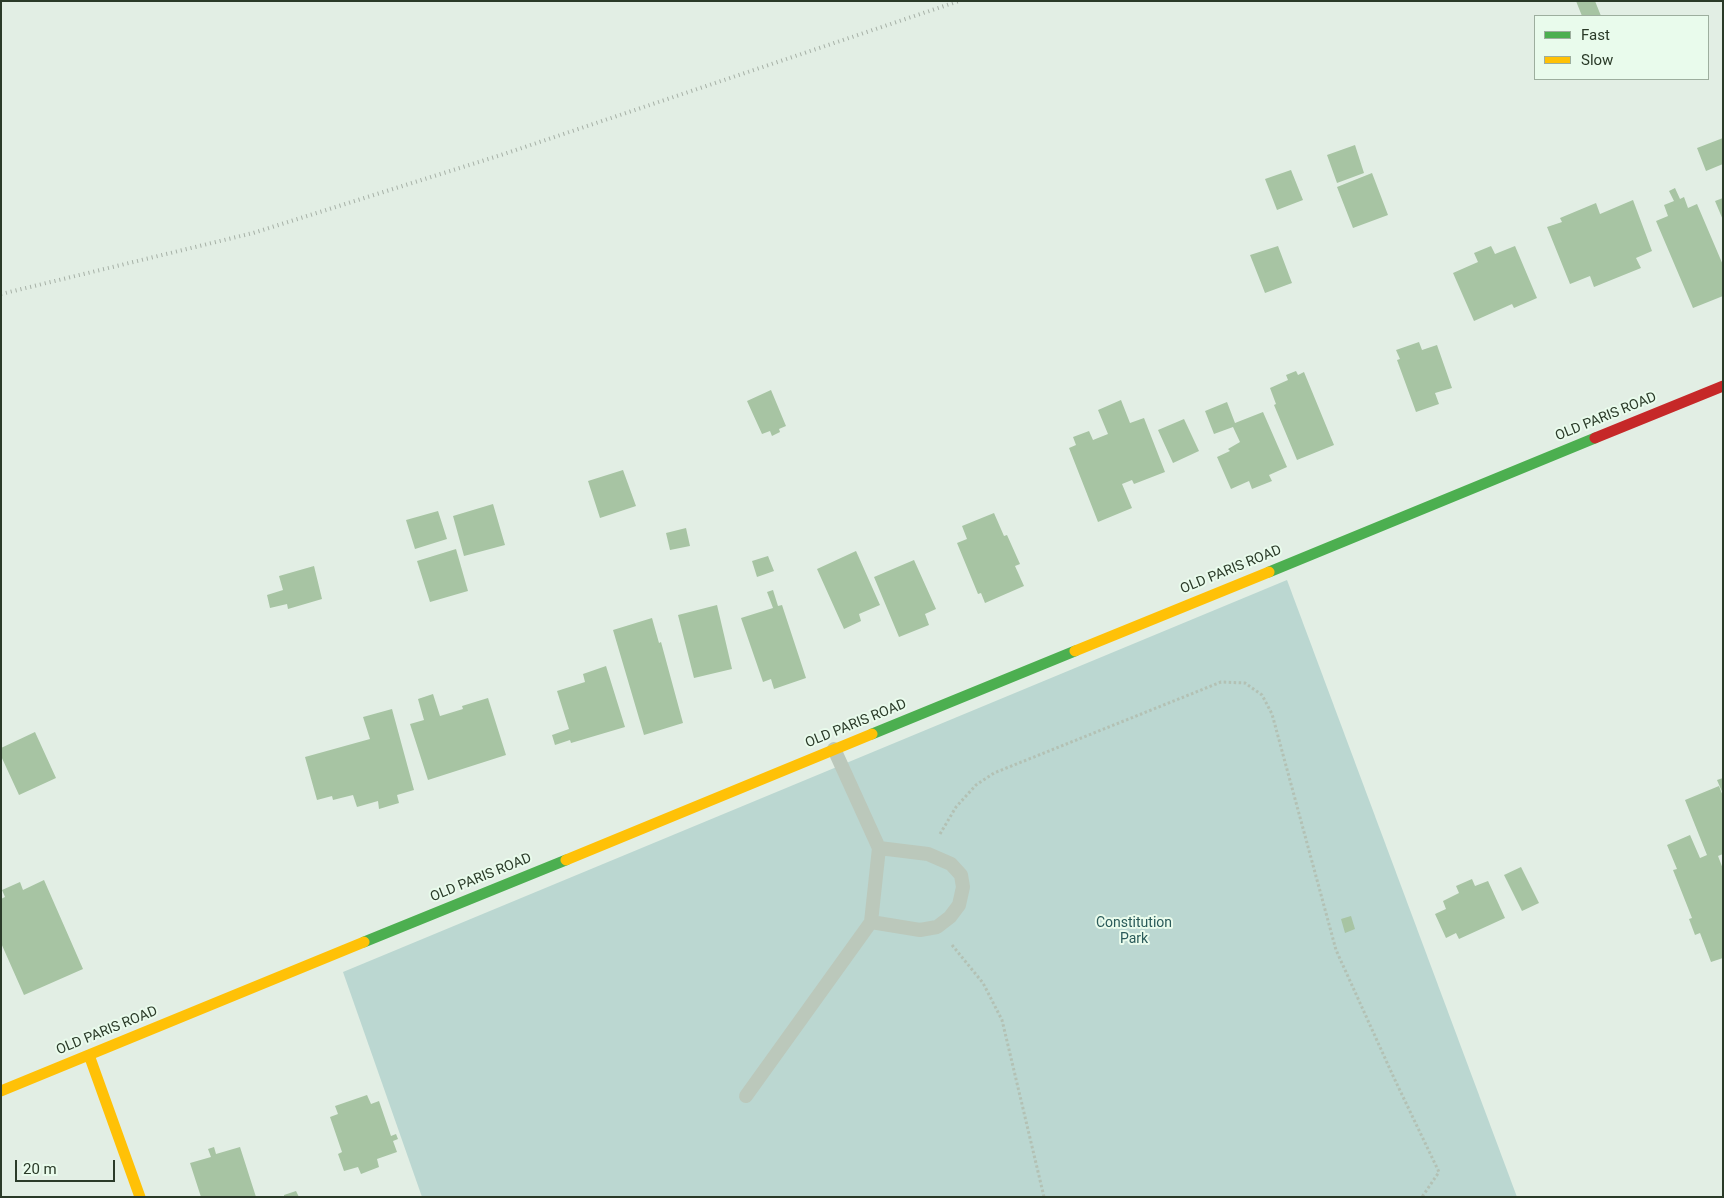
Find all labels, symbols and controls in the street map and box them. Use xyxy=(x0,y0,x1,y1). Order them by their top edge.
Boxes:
legend xyxy=(1534,15,1709,80)
text: Fast xyxy=(1581,26,1610,44)
text: Slow xyxy=(1581,51,1613,69)
street label: OLD PARIS ROAD xyxy=(1553,389,1659,445)
street label: OLD PARIS ROAD xyxy=(1178,542,1284,598)
street label: OLD PARIS ROAD xyxy=(803,696,909,752)
street label: OLD PARIS ROAD xyxy=(428,850,534,906)
park label: Constitution Park xyxy=(1096,915,1172,948)
street label: OLD PARIS ROAD xyxy=(54,1003,160,1059)
scale bar xyxy=(18,1150,118,1182)
text: 20 m xyxy=(23,1160,57,1178)

